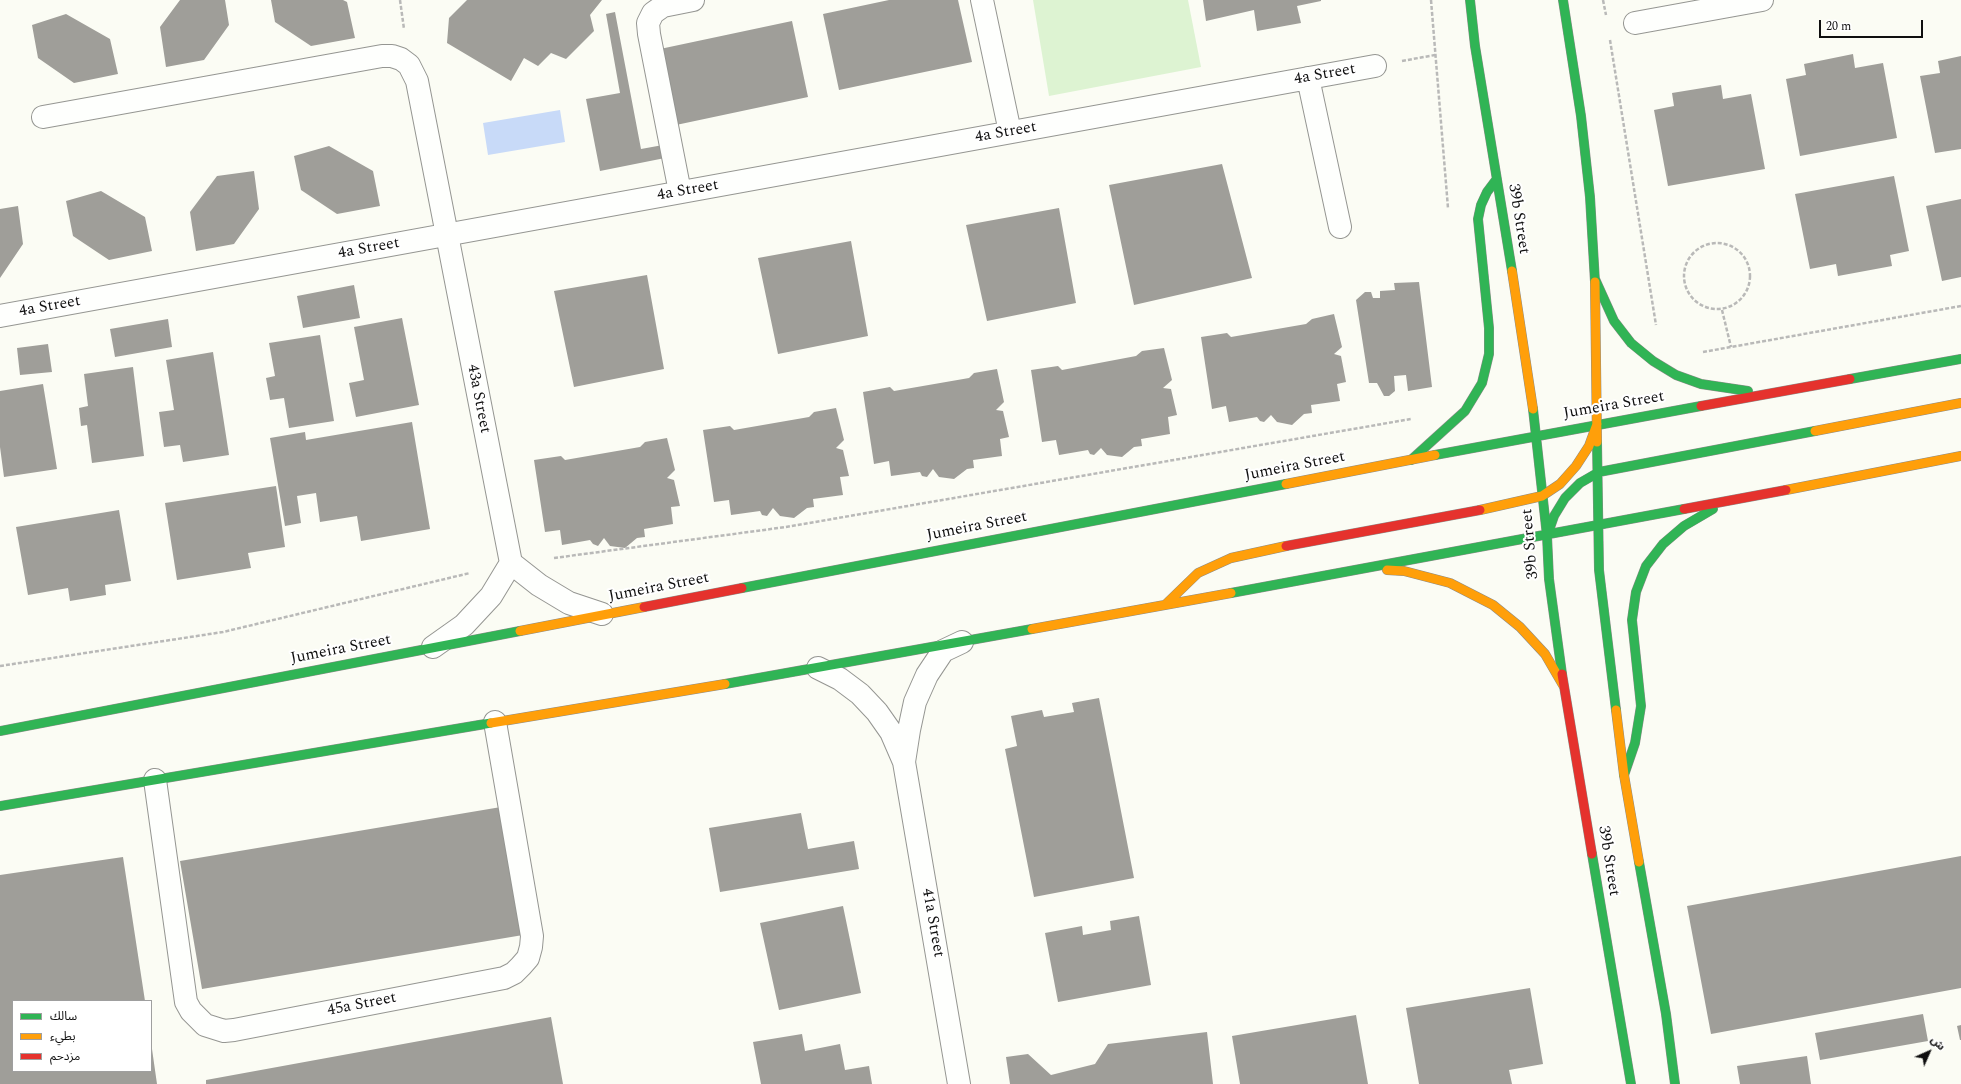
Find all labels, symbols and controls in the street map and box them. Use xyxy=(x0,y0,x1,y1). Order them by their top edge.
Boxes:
scale bar xyxy=(1821,12,1925,38)
text: 20 m xyxy=(1826,17,1851,36)
street label: 4a Street xyxy=(1293,60,1357,90)
street label: 4a Street xyxy=(974,118,1038,148)
street label: 4a Street xyxy=(656,176,720,206)
street label: 39b Street xyxy=(1503,182,1533,256)
street label: 4a Street xyxy=(337,234,401,264)
street label: 4a Street xyxy=(18,292,82,322)
street label: 43a Street xyxy=(462,363,494,435)
street label: Jumeira Street xyxy=(1562,388,1666,424)
street label: Jumeira Street xyxy=(1243,448,1347,486)
street label: Jumeira Street xyxy=(925,508,1029,546)
street label: 39b Street xyxy=(1518,508,1544,580)
street label: Jumeira Street xyxy=(607,569,711,607)
street label: Jumeira Street xyxy=(289,631,393,669)
street label: 39b Street xyxy=(1593,824,1623,898)
street label: 41a Street xyxy=(916,887,948,959)
street label: 45a Street xyxy=(326,989,398,1021)
legend xyxy=(12,1000,152,1072)
text: سالك xyxy=(50,1007,77,1026)
text: بطيء xyxy=(50,1027,76,1046)
north arrow xyxy=(1909,1032,1949,1072)
text: ش xyxy=(1926,1032,1949,1054)
text: مزدحم xyxy=(50,1047,80,1066)

